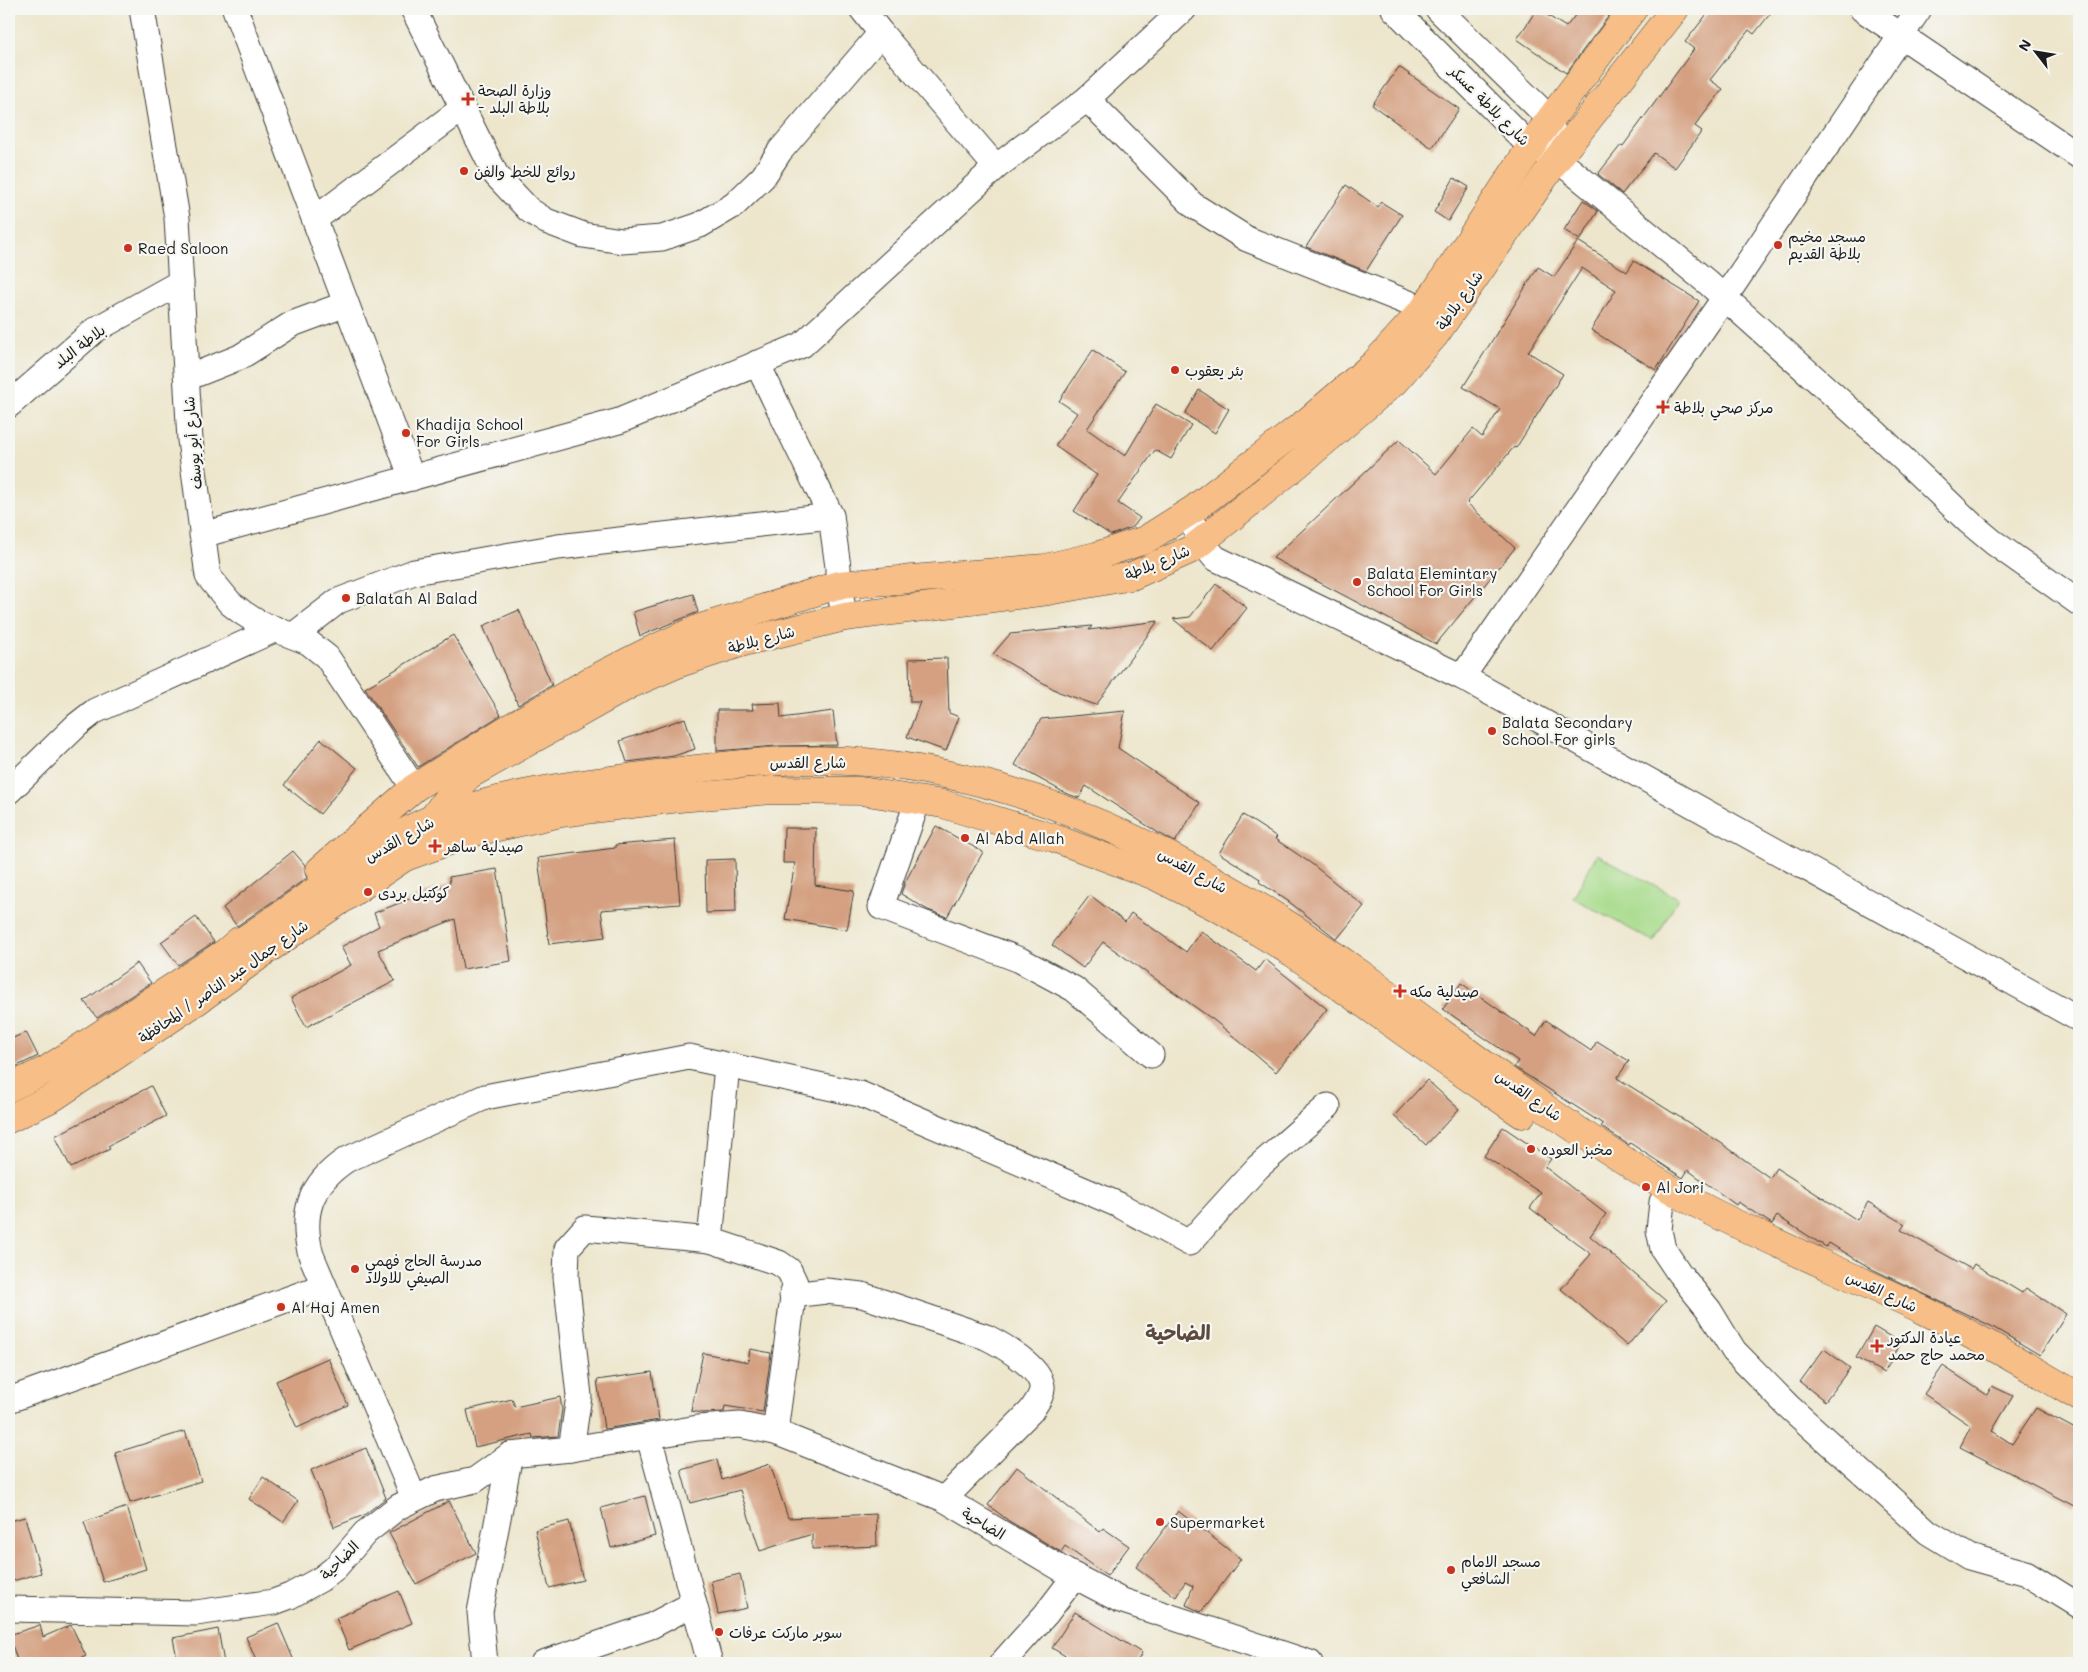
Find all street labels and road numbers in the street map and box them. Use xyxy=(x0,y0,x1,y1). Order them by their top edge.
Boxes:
street label: شارع بلاطة عسكر xyxy=(1443,59,1535,150)
street label: شارع بلاطة xyxy=(1431,266,1488,334)
street label: بلاطة البلد xyxy=(49,319,109,373)
street label: شارع أبو يوسف xyxy=(178,396,207,490)
street label: شارع بلاطة xyxy=(1122,540,1193,585)
street label: شارع بلاطة xyxy=(725,620,797,658)
street label: شارع القدس xyxy=(770,752,846,773)
street label: شارع القدس xyxy=(361,812,438,867)
street label: شارع القدس xyxy=(1154,843,1231,898)
street label: شارع جمال عبد الناصر / المحافظة xyxy=(134,915,312,1048)
street label: شارع القدس xyxy=(1491,1065,1566,1126)
street label: شارع القدس xyxy=(1843,1266,1921,1317)
street label: الضاحية xyxy=(959,1502,1009,1544)
street label: الضاحية xyxy=(315,1536,363,1584)

